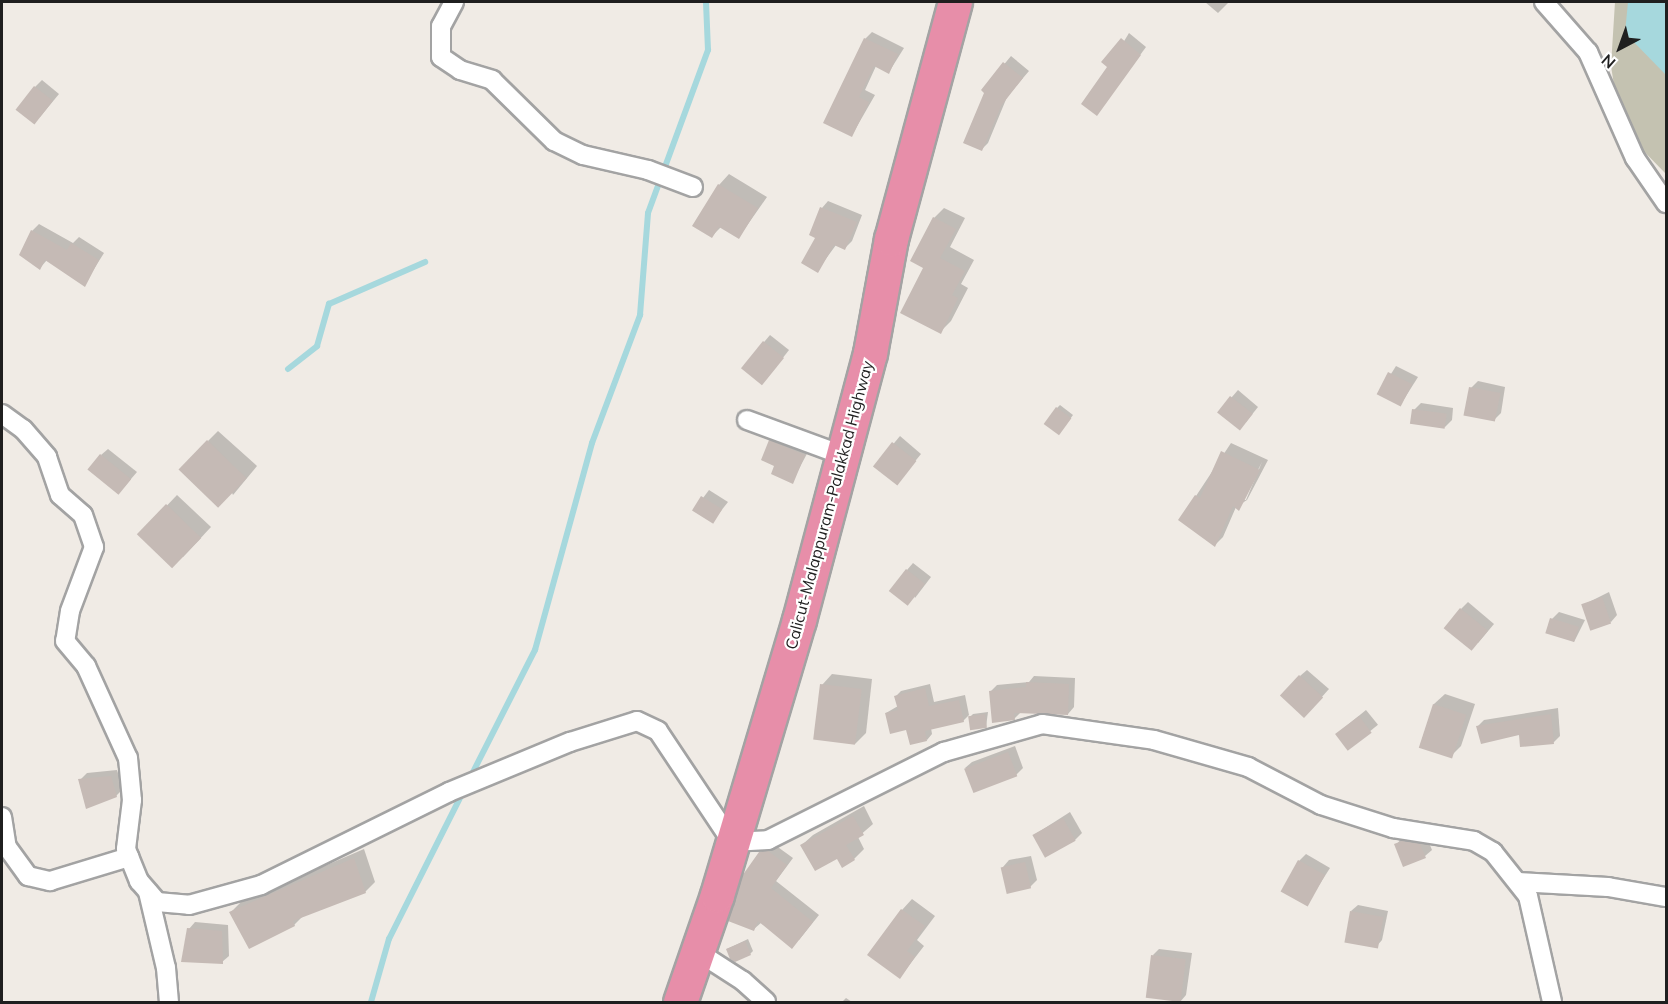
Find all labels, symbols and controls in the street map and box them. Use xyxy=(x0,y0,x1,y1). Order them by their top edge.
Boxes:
north arrow xyxy=(1590,18,1650,78)
text: N xyxy=(1597,50,1619,73)
street label: Calicut-Malappuram-Palakkad Highway xyxy=(781,358,877,652)

